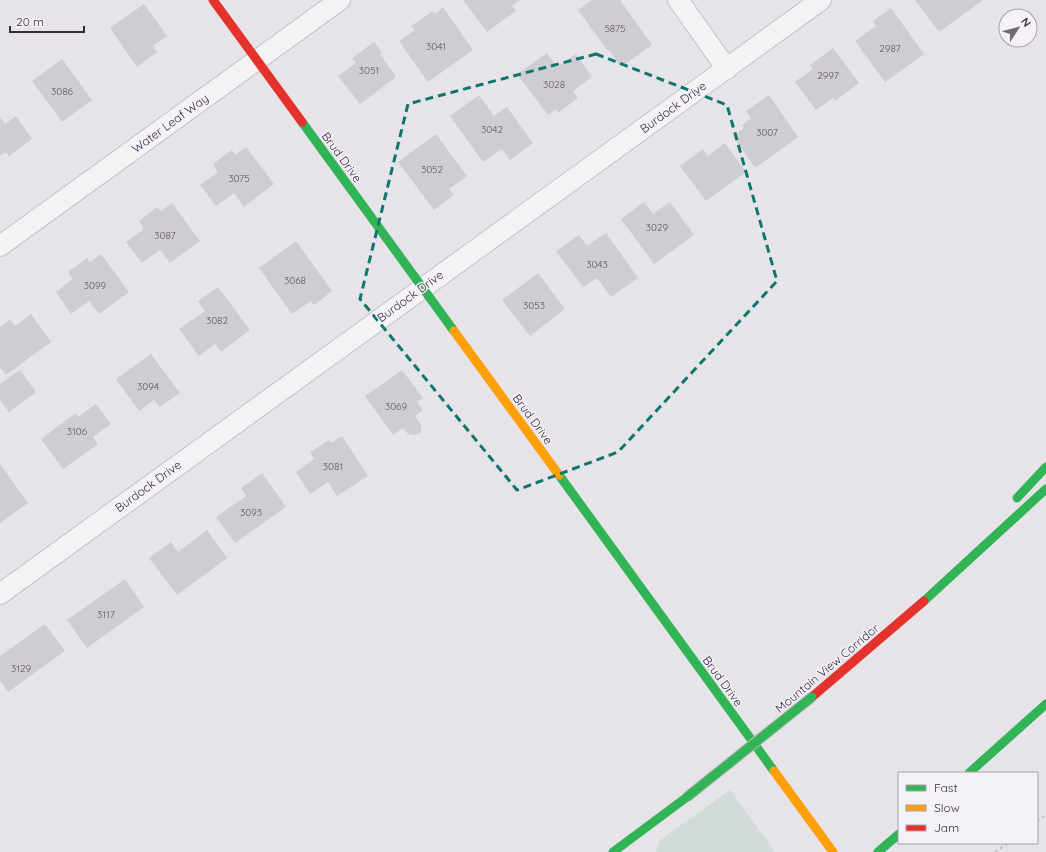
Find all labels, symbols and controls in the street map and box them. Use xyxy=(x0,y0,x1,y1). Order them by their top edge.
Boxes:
scale bar xyxy=(10,8,84,34)
north arrow xyxy=(998,8,1038,48)
text: 20 m xyxy=(16,14,44,29)
text: N xyxy=(1018,15,1034,30)
house number: 5875 xyxy=(604,22,626,35)
house number: 3041 xyxy=(426,40,446,53)
house number: 2987 xyxy=(879,42,901,55)
house number: 3051 xyxy=(359,64,379,77)
house number: 2997 xyxy=(817,69,839,82)
house number: 3028 xyxy=(543,78,565,91)
street label: Burdock Drive xyxy=(637,78,709,136)
house number: 3086 xyxy=(51,85,74,98)
street label: Water Leaf Way xyxy=(129,90,211,156)
house number: 3042 xyxy=(481,123,503,136)
house number: 3007 xyxy=(756,126,778,139)
street label: Brud Drive xyxy=(319,129,365,185)
house number: 3052 xyxy=(421,163,444,176)
house number: 3075 xyxy=(228,172,250,185)
house number: 3029 xyxy=(646,221,669,234)
house number: 3087 xyxy=(154,229,176,242)
house number: 3043 xyxy=(586,258,608,271)
street label: Burdock Drive xyxy=(374,267,446,325)
house number: 3068 xyxy=(284,274,306,287)
house number: 3099 xyxy=(84,279,107,292)
house number: 3053 xyxy=(523,299,545,312)
house number: 3082 xyxy=(206,314,229,327)
house number: 3094 xyxy=(137,380,159,393)
street label: Brud Drive xyxy=(510,391,556,447)
house number: 3069 xyxy=(385,400,407,413)
house number: 3106 xyxy=(67,425,88,438)
street label: Burdock Drive xyxy=(112,457,184,515)
house number: 3081 xyxy=(323,460,343,473)
house number: 3093 xyxy=(240,506,262,519)
house number: 3117 xyxy=(97,608,115,621)
street label: Mountain View Corridor xyxy=(772,620,882,716)
street label: Brud Drive xyxy=(700,653,746,709)
house number: 3129 xyxy=(11,662,31,675)
legend xyxy=(898,772,1038,844)
text: Fast xyxy=(934,780,958,795)
text: Slow xyxy=(934,800,960,815)
text: Jam xyxy=(934,820,959,835)

